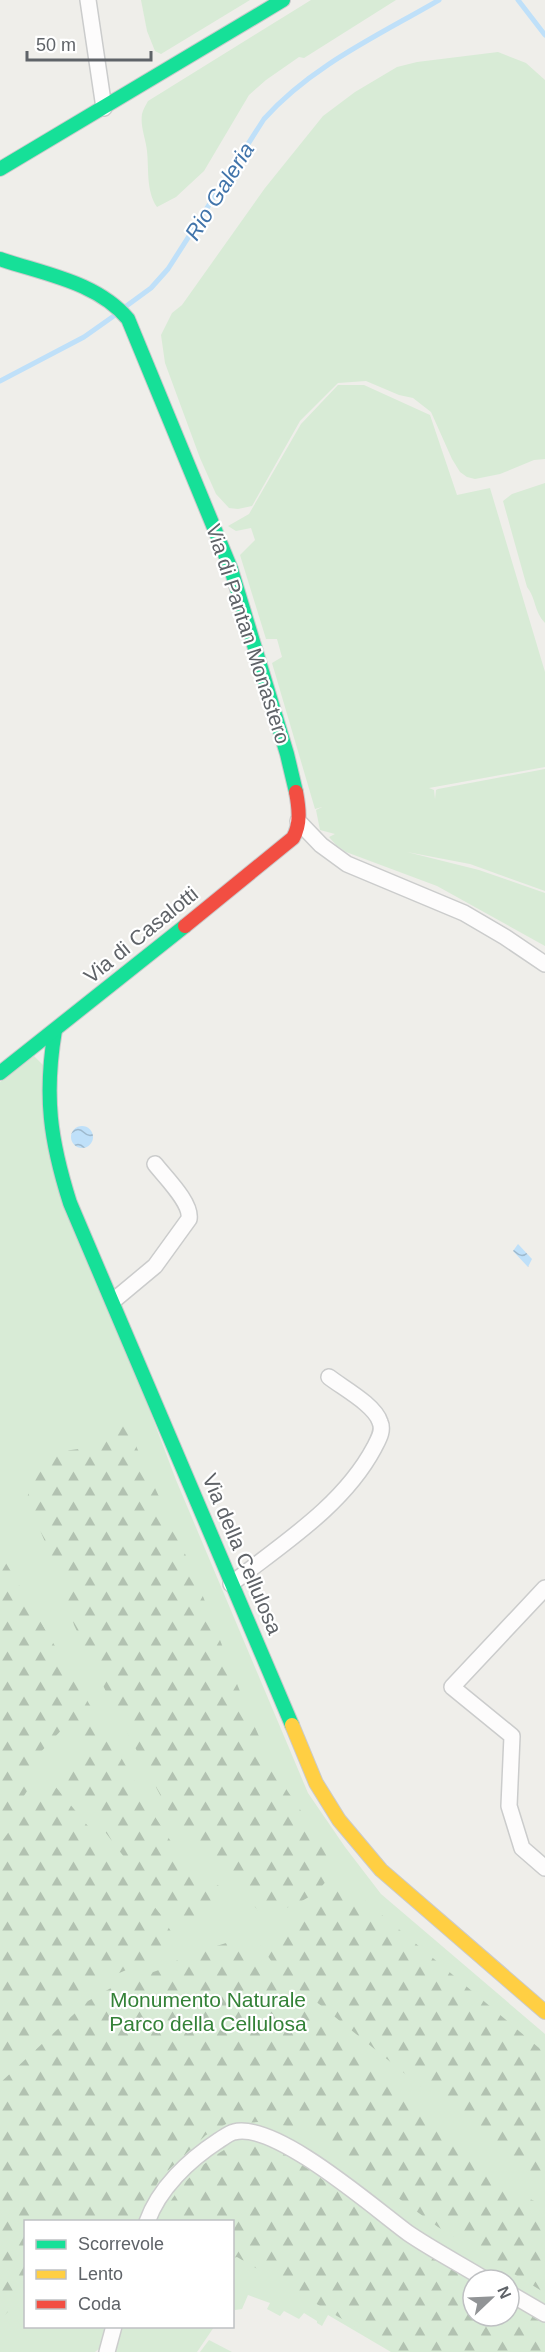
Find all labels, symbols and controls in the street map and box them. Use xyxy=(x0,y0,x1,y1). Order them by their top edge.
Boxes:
scale bar xyxy=(27,24,152,62)
text: 50 m xyxy=(36,35,76,55)
water label: Rio Galeria xyxy=(180,138,259,245)
street label: Via di Pantan Monastero xyxy=(202,521,295,747)
street label: Via di Casalotti xyxy=(79,882,202,988)
street label: Via della Cellulosa xyxy=(198,1470,287,1638)
park label: Monumento Naturale Parco della Cellulosa xyxy=(109,1988,307,2035)
legend xyxy=(24,2220,234,2328)
text: Scorrevole xyxy=(78,2234,164,2254)
text: Lento xyxy=(78,2264,123,2284)
north arrow xyxy=(461,2268,521,2328)
text: N xyxy=(494,2284,514,2301)
text: Coda xyxy=(78,2294,122,2314)

